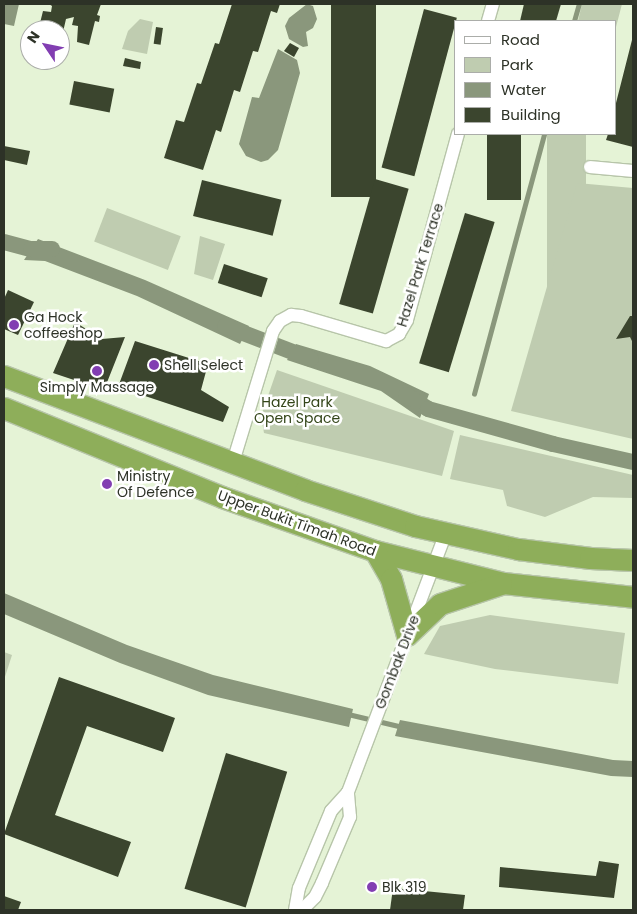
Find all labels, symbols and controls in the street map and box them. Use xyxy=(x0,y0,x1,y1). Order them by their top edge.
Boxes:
north arrow xyxy=(20,20,70,70)
legend xyxy=(454,20,617,135)
text: N xyxy=(22,27,45,47)
text: Road xyxy=(501,29,540,50)
text: Park xyxy=(501,54,533,75)
text: Water xyxy=(501,79,546,100)
text: Building xyxy=(501,104,561,125)
street label: Hazel Park Terrace xyxy=(393,201,447,329)
place label: Ga Hock coffeeshop xyxy=(24,309,103,342)
marker: Ga Hock coffeeshop xyxy=(8,319,20,331)
place label: Shell Select xyxy=(164,357,243,373)
marker: Shell Select xyxy=(148,359,160,371)
marker: Simply Massage xyxy=(91,365,103,377)
place label: Simply Massage xyxy=(40,379,154,395)
park label: Hazel Park Open Space xyxy=(254,394,340,427)
place label: Ministry Of Defence xyxy=(117,468,194,501)
marker: Ministry Of Defence xyxy=(101,478,113,490)
street label: Upper Bukit Timah Road xyxy=(216,487,378,559)
street label: Gombak Drive xyxy=(371,613,423,711)
place label: Blk 319 xyxy=(382,879,427,895)
marker: Blk 319 xyxy=(366,881,378,893)

